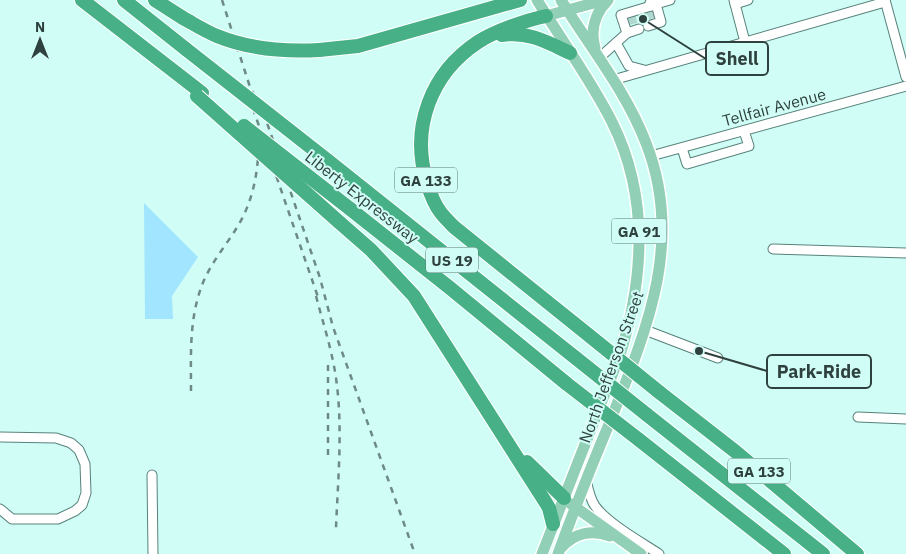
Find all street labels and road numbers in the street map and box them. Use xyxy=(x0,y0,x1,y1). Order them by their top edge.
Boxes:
street label: Tellfair Avenue xyxy=(720,84,828,130)
street label: Liberty Expressway xyxy=(301,146,423,248)
road number: GA 133 xyxy=(395,168,457,192)
road number: GA 91 xyxy=(612,218,666,244)
road number: US 19 xyxy=(426,248,478,272)
street label: North Jefferson Street xyxy=(574,288,648,446)
road number: GA 133 xyxy=(728,458,790,484)

